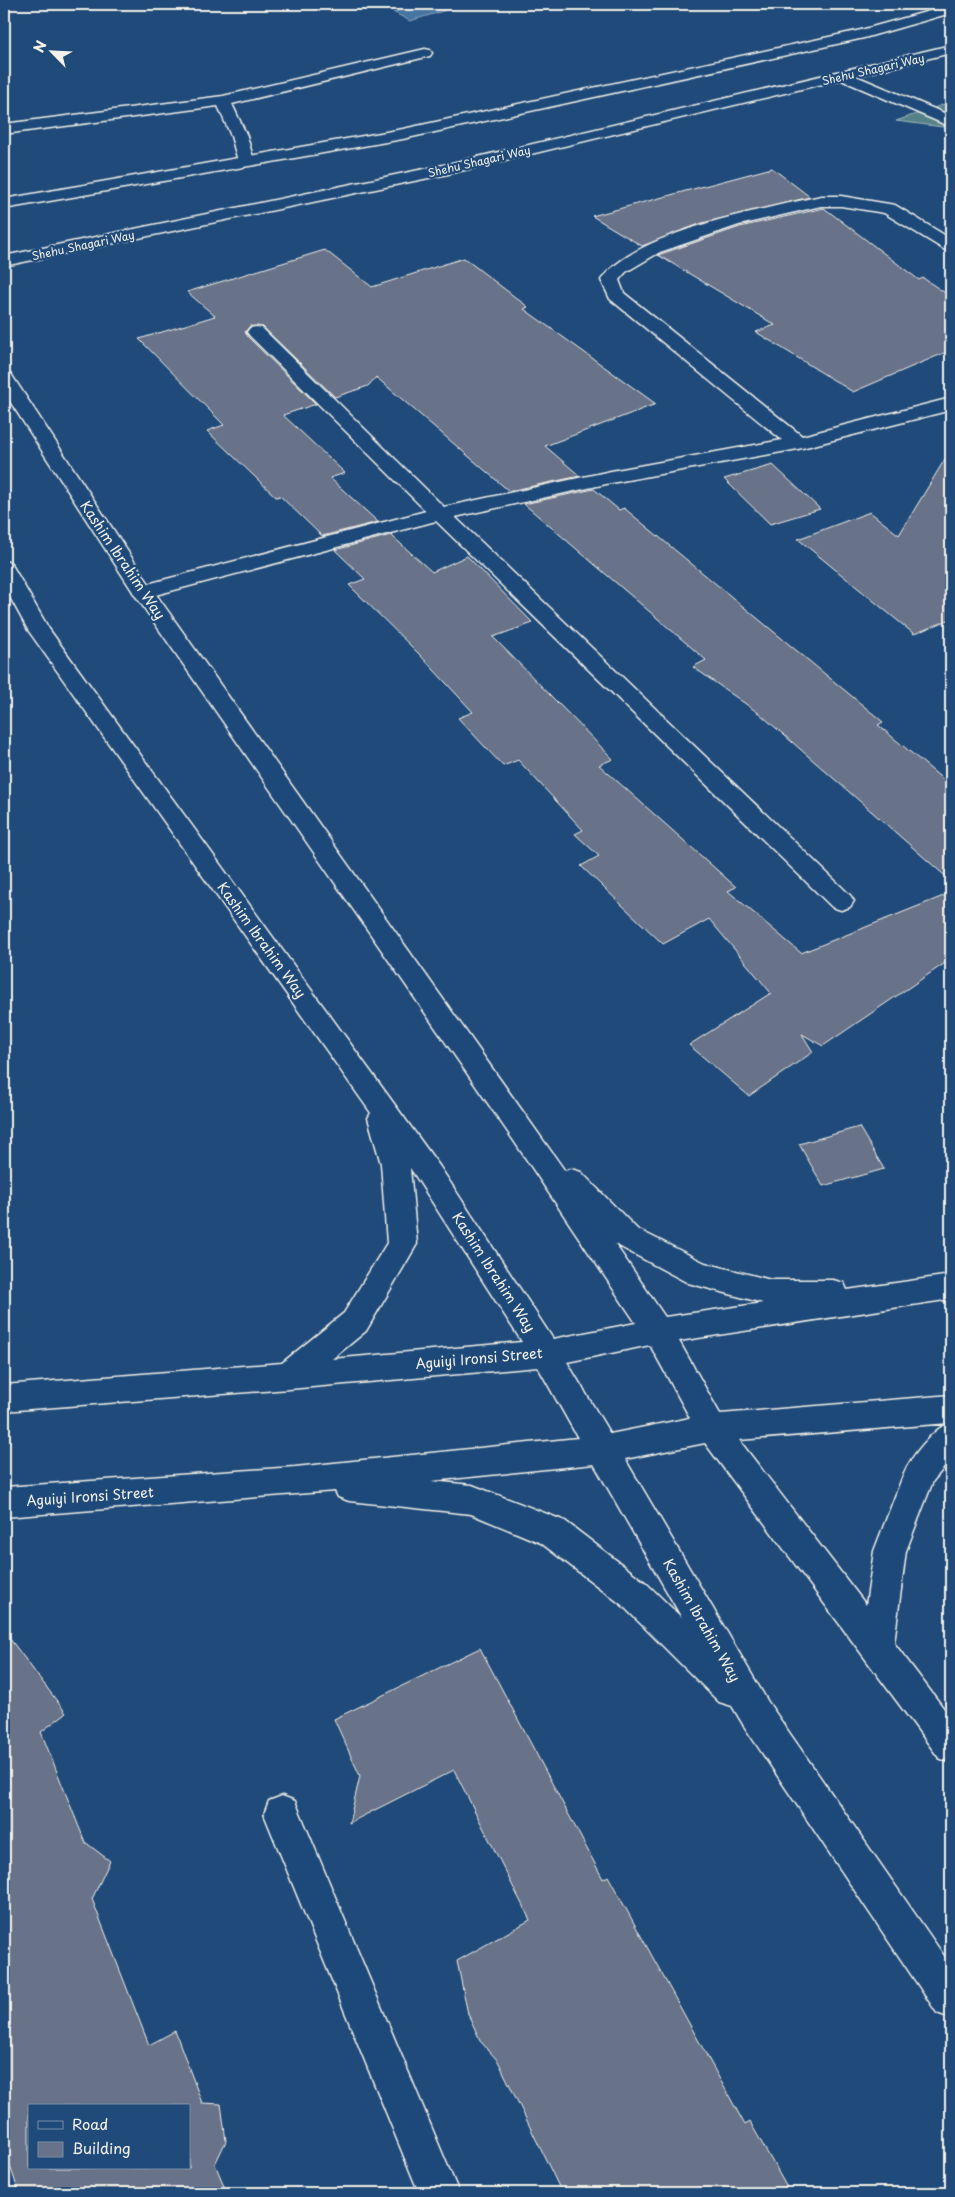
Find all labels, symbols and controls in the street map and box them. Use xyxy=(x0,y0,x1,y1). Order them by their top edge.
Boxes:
north arrow xyxy=(28,28,78,78)
text: N xyxy=(28,37,52,56)
street label: Shehu Shagari Way xyxy=(820,49,926,89)
street label: Shehu Shagari Way xyxy=(426,141,532,181)
street label: Shehu Shagari Way xyxy=(30,226,136,264)
street label: Kashim Ibrahim Way xyxy=(75,496,171,624)
street label: Kashim Ibrahim Way xyxy=(213,877,311,1003)
street label: Kashim Ibrahim Way xyxy=(447,1208,541,1336)
street label: Aguiyi Ironsi Street xyxy=(415,1342,544,1374)
street label: Aguiyi Ironsi Street xyxy=(26,1481,155,1511)
street label: Kashim Ibrahim Way xyxy=(658,1554,746,1686)
legend xyxy=(28,2104,190,2170)
text: Road xyxy=(72,2112,108,2135)
text: Building xyxy=(72,2136,131,2159)

